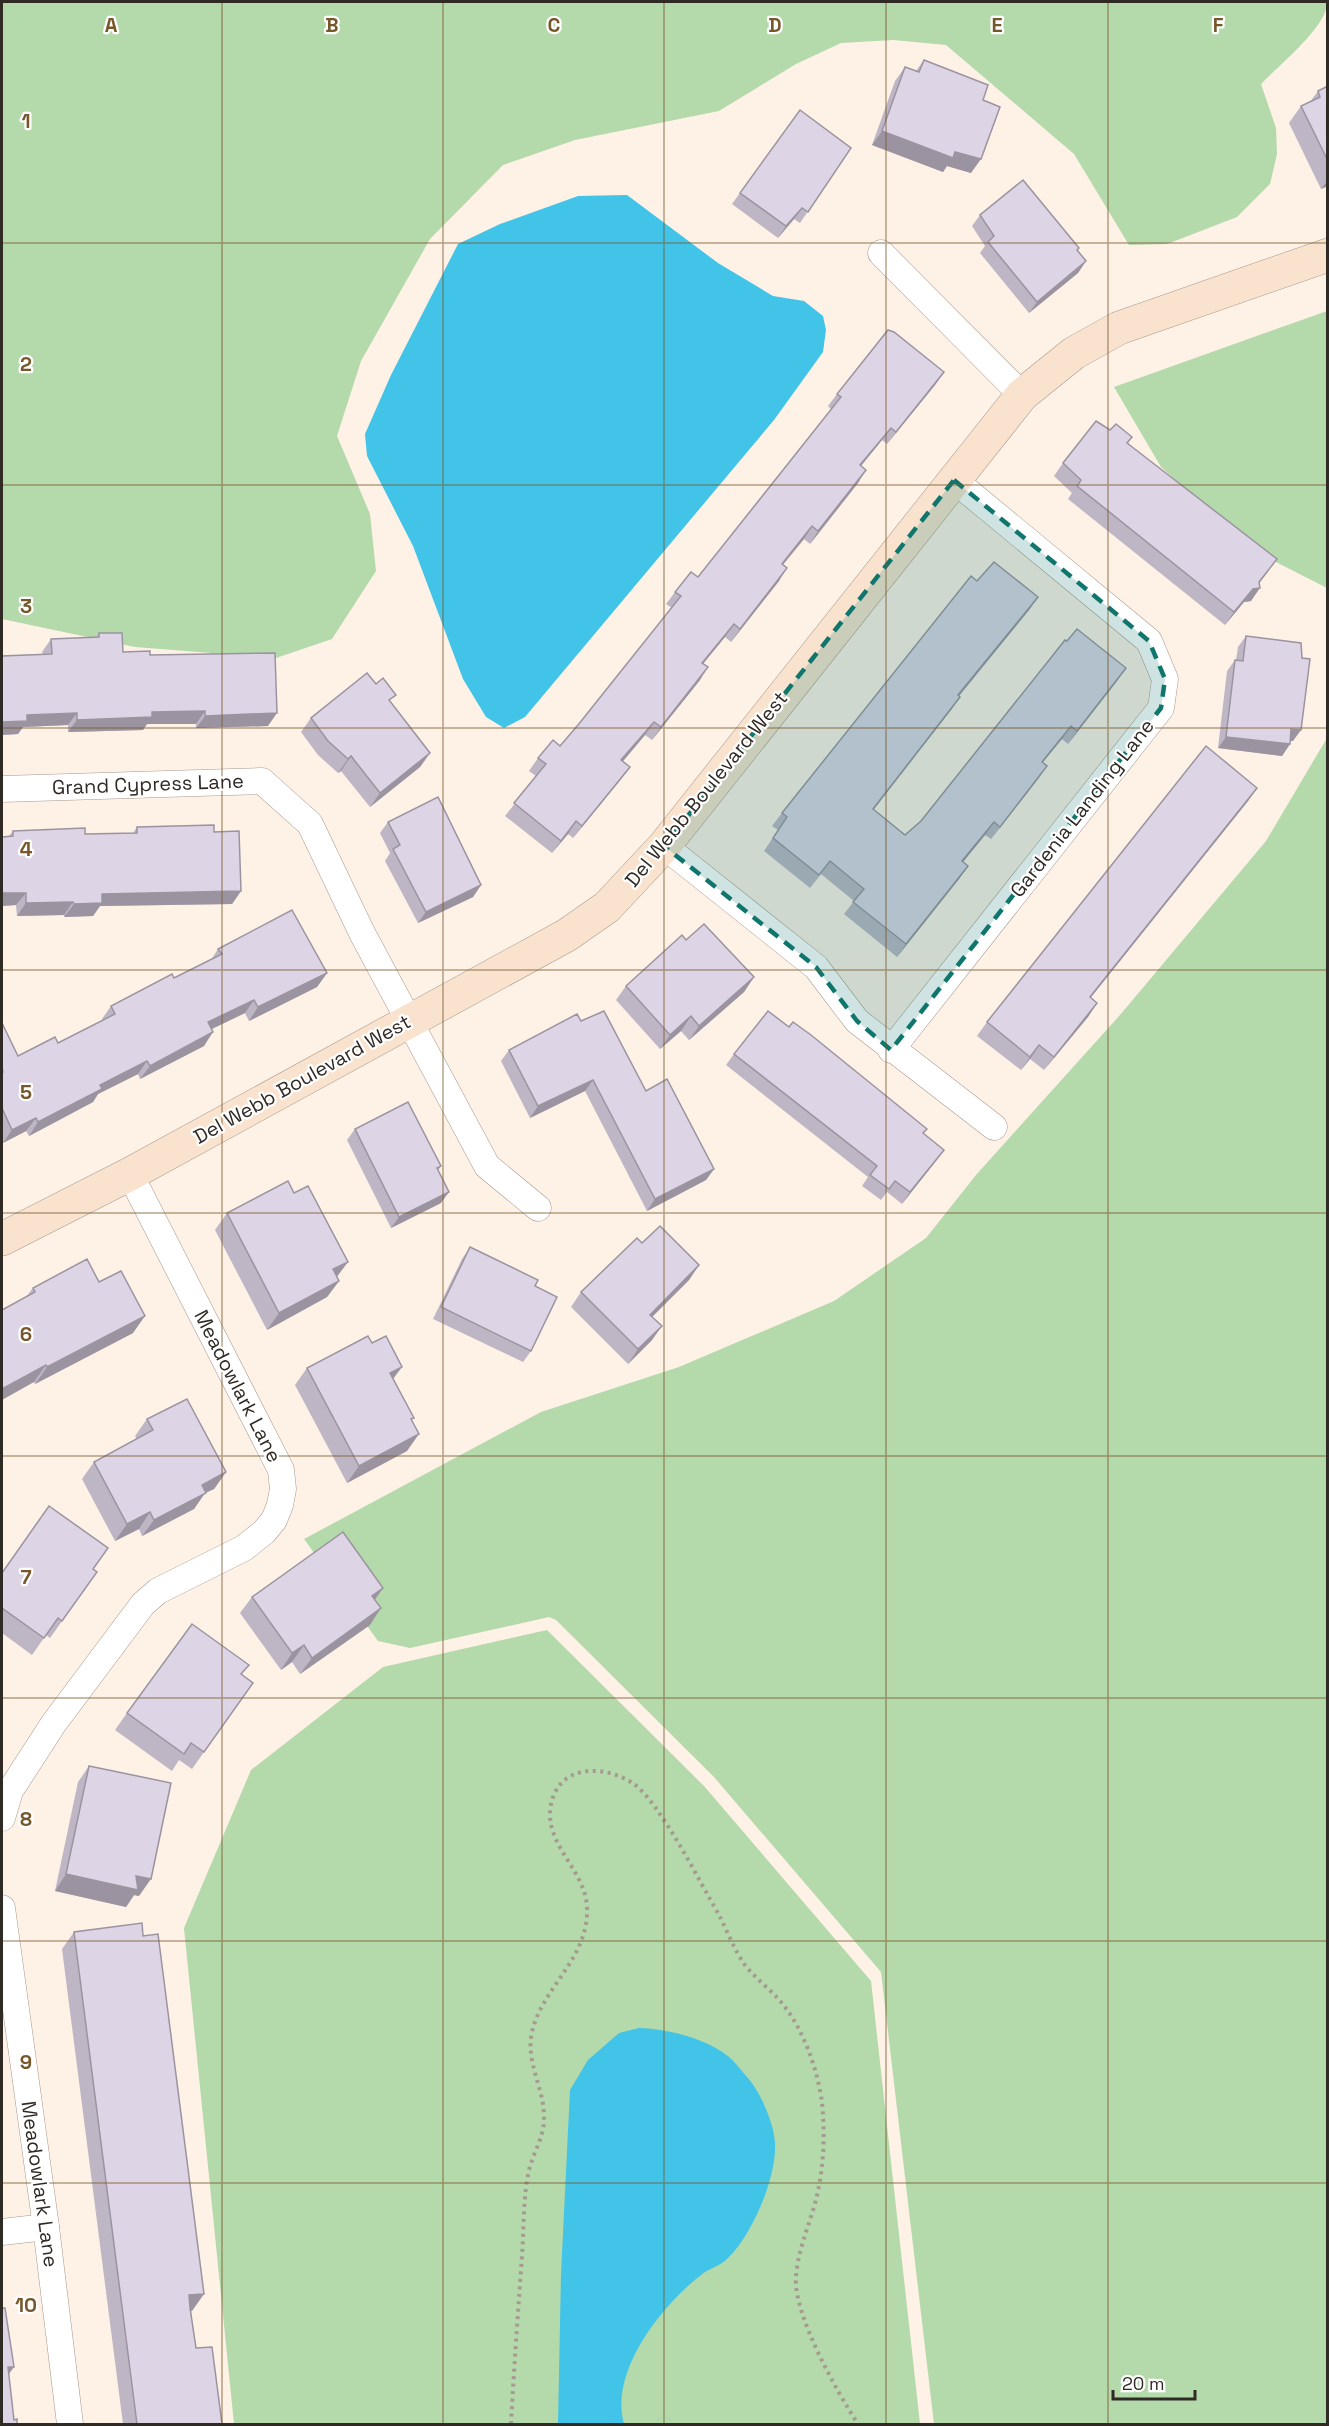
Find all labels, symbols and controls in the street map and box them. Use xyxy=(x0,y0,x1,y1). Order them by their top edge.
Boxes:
text: A xyxy=(105,12,118,38)
text: B xyxy=(325,12,339,38)
text: C xyxy=(548,12,561,38)
text: D xyxy=(768,12,782,38)
text: E xyxy=(991,12,1003,38)
text: F xyxy=(1213,12,1224,38)
text: 1 xyxy=(21,108,31,134)
text: 2 xyxy=(20,351,32,377)
text: 3 xyxy=(20,593,32,619)
street label: Del Webb Boulevard West xyxy=(619,686,793,892)
street label: Gardenia Landing Lane xyxy=(1004,713,1160,903)
street label: Grand Cypress Lane xyxy=(52,768,244,800)
text: 4 xyxy=(20,836,33,862)
street label: Del Webb Boulevard West xyxy=(189,1008,415,1150)
text: 5 xyxy=(20,1079,32,1105)
street label: Meadowlark Lane xyxy=(188,1305,288,1467)
text: 6 xyxy=(20,1321,32,1347)
text: 7 xyxy=(20,1564,32,1590)
text: 8 xyxy=(20,1806,32,1832)
text: 9 xyxy=(20,2049,32,2075)
street label: Meadowlark Lane xyxy=(15,2099,65,2269)
text: 10 xyxy=(15,2292,37,2318)
scale bar xyxy=(1113,2363,1196,2401)
text: 20 m xyxy=(1122,2372,1165,2395)

